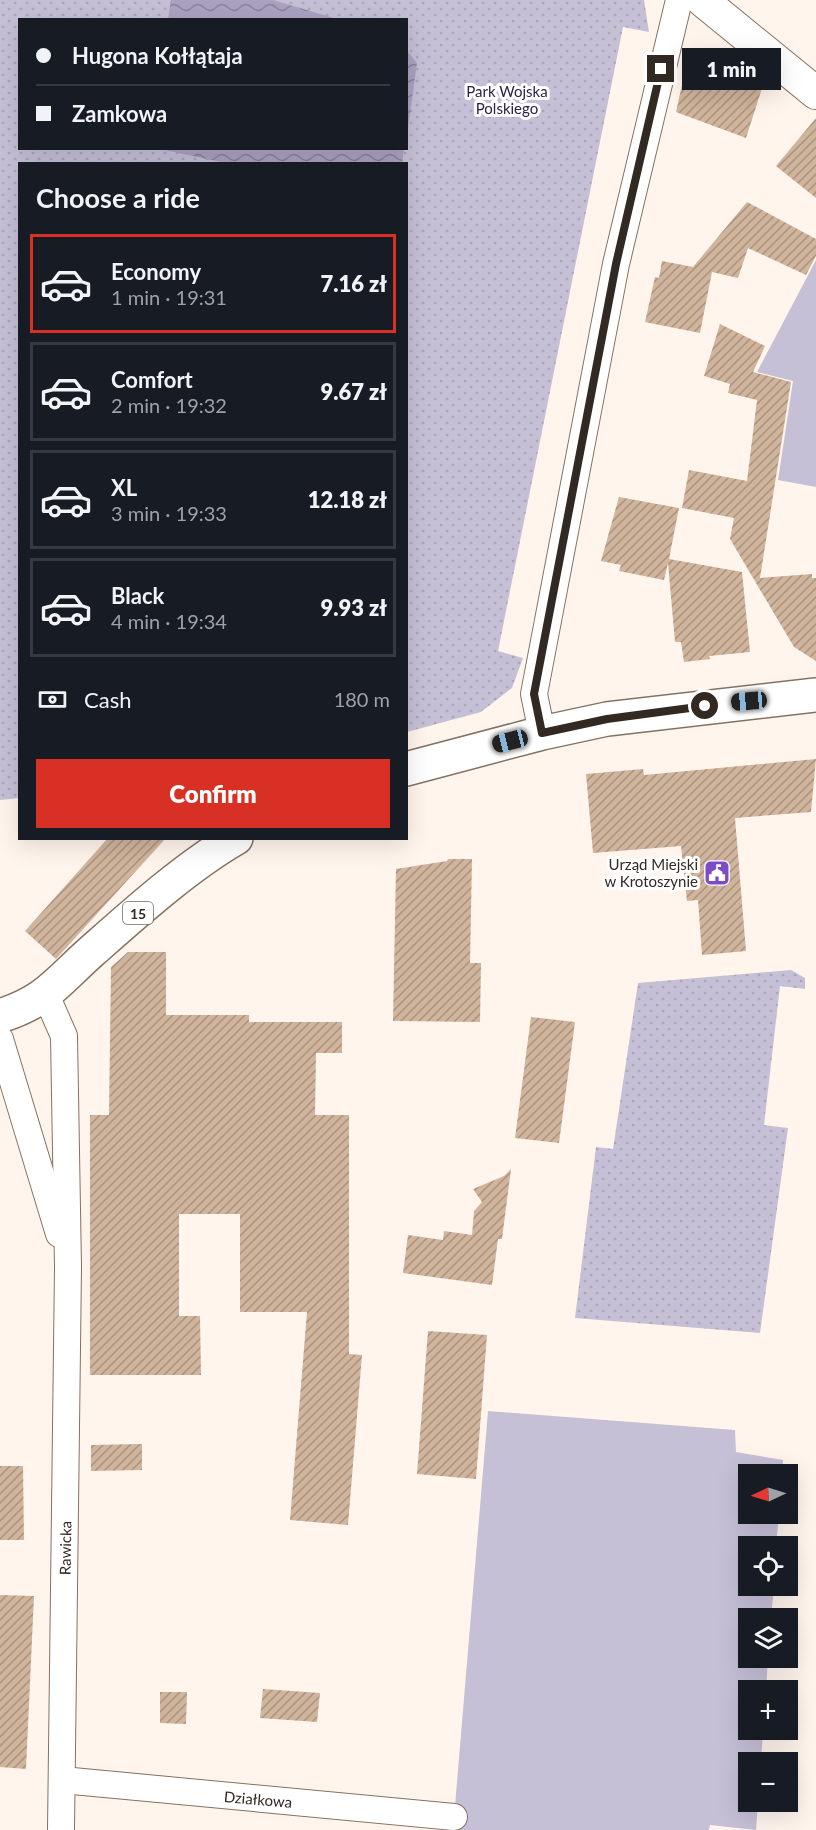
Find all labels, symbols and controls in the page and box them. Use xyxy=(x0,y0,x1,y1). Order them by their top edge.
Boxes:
text: Hugona Kołłątaja xyxy=(72,42,243,69)
callout: 1 min xyxy=(682,48,781,90)
route end xyxy=(647,55,674,82)
text: 1 min xyxy=(707,57,756,81)
park label: Park Wojska Polskiego xyxy=(466,82,548,117)
text: Zamkowa xyxy=(72,100,167,127)
text: Choose a ride xyxy=(36,181,200,214)
icon: car xyxy=(39,257,93,311)
text: Economy xyxy=(111,258,201,285)
text: 7.16 zł xyxy=(320,270,387,297)
text: 1 min · 19:31 xyxy=(111,285,227,309)
icon: car xyxy=(39,365,93,419)
text: Comfort xyxy=(111,366,193,393)
text: 9.67 zł xyxy=(320,378,387,405)
text: 2 min · 19:32 xyxy=(111,393,227,417)
icon: car xyxy=(39,473,93,527)
text: XL xyxy=(111,474,137,501)
text: 12.18 zł xyxy=(308,486,387,513)
text: 3 min · 19:33 xyxy=(111,501,227,525)
icon: car xyxy=(39,581,93,635)
text: Black xyxy=(111,582,164,609)
text: 9.93 zł xyxy=(320,594,387,621)
text: 4 min · 19:34 xyxy=(111,609,227,633)
icon: cash xyxy=(36,683,69,716)
text: Cash xyxy=(84,686,131,713)
text: 180 m xyxy=(334,687,390,711)
car xyxy=(730,690,768,712)
route start xyxy=(691,692,718,719)
car xyxy=(490,728,530,754)
button: Confirm xyxy=(36,759,390,828)
place label: Urząd Miejski w Krotoszynie xyxy=(604,855,698,890)
public building icon: Urząd Miejski w Krotoszynie xyxy=(702,858,732,888)
road number: 15 xyxy=(123,902,153,924)
north arrow xyxy=(738,1464,798,1524)
map controls xyxy=(738,1464,798,1812)
street label: Rawicka xyxy=(56,1521,74,1575)
button: locate xyxy=(738,1536,798,1596)
button: layers xyxy=(738,1608,798,1668)
button: + xyxy=(738,1680,798,1740)
button: − xyxy=(738,1752,798,1812)
street label: Działkowa xyxy=(223,1787,293,1811)

